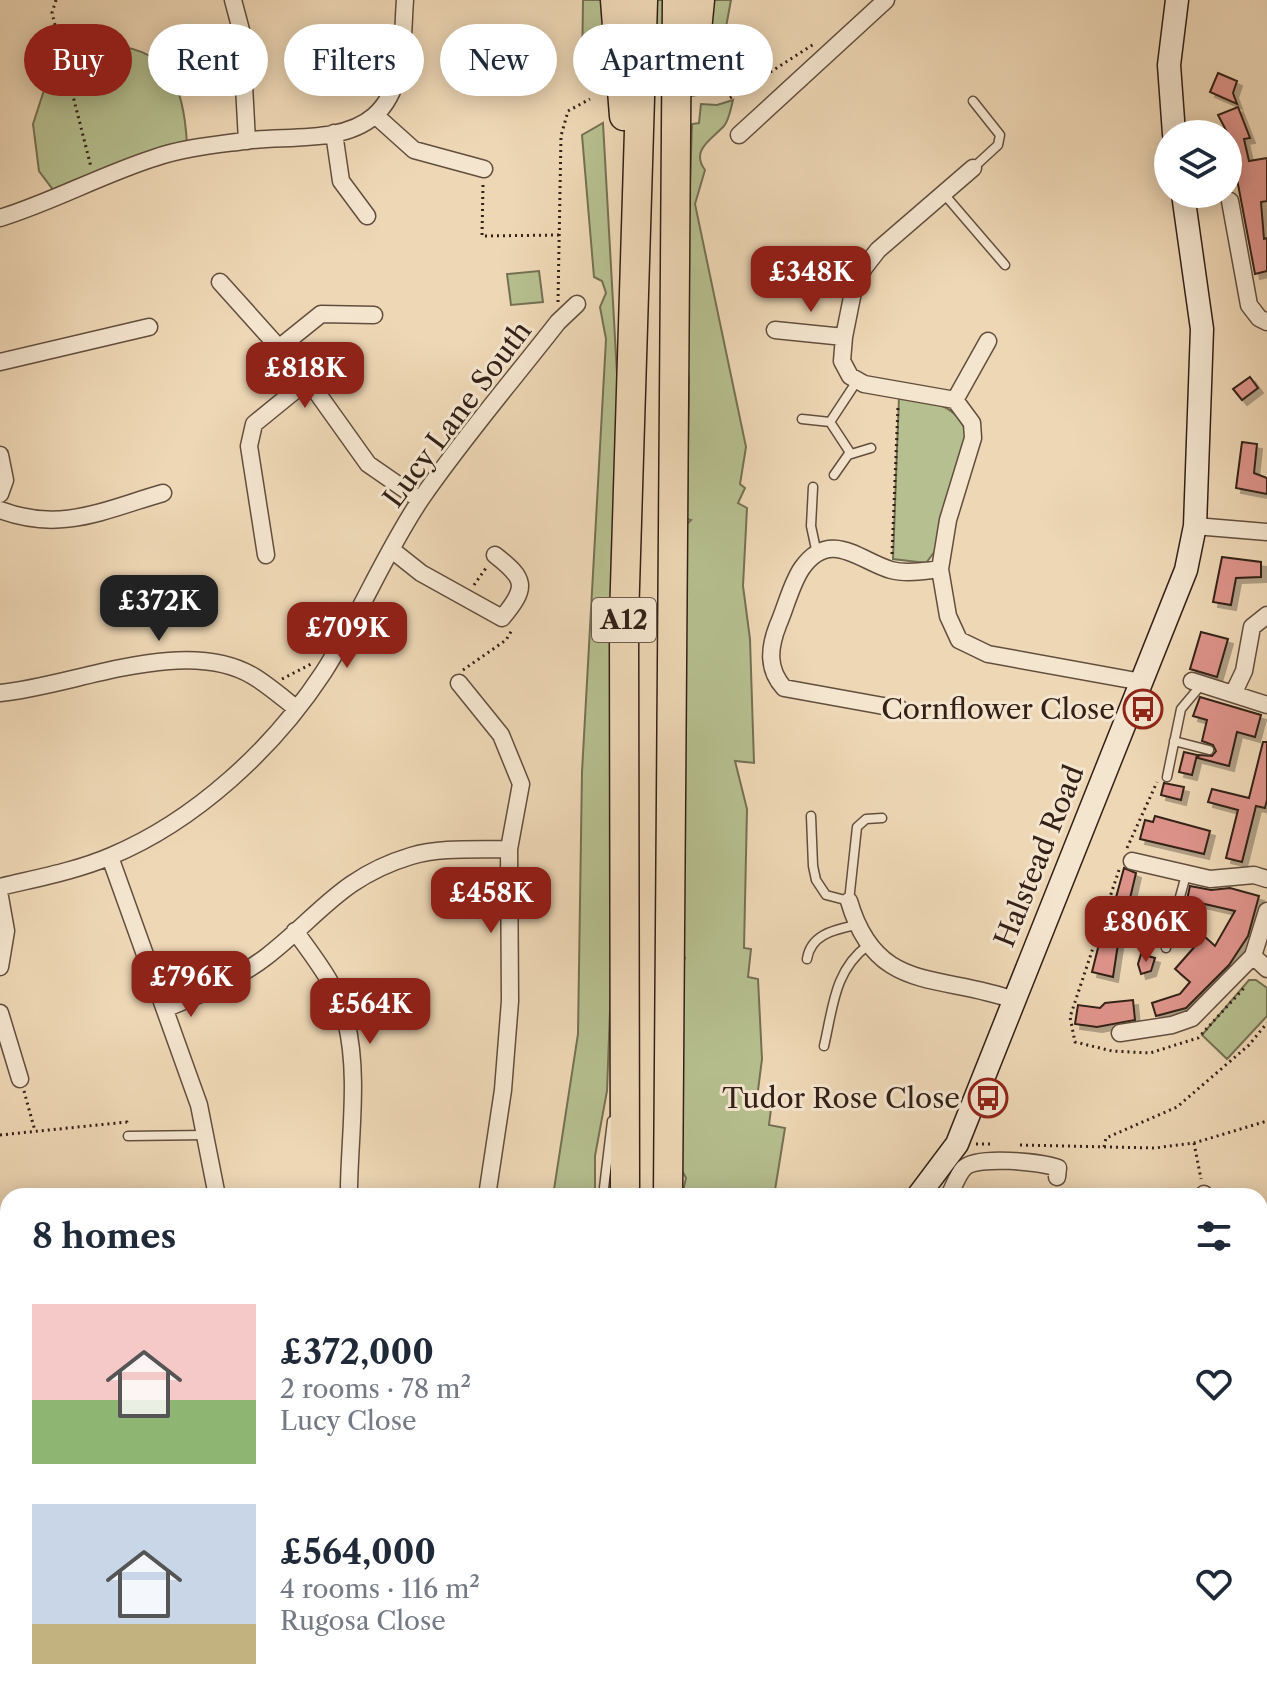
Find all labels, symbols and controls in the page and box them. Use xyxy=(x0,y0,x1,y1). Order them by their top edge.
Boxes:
chip: Buy xyxy=(24,24,132,96)
chip: Rent xyxy=(148,24,268,96)
chip: Filters xyxy=(284,24,424,96)
chip: New xyxy=(440,24,557,96)
chip: Apartment xyxy=(573,24,773,96)
map controls xyxy=(1154,120,1242,208)
button: layers xyxy=(1154,120,1242,208)
pin: £348K xyxy=(755,246,867,314)
text: £348K xyxy=(769,256,853,288)
street label: Lucy Lane South xyxy=(376,314,538,514)
pin: £818K xyxy=(249,342,361,410)
text: £818K xyxy=(264,352,346,384)
pin: £372K xyxy=(103,575,215,643)
text: £372K xyxy=(118,585,200,617)
road number: A12 xyxy=(592,598,656,642)
pin: £709K xyxy=(291,602,403,670)
text: £709K xyxy=(305,612,389,644)
bus stop icon: Cornflower Close xyxy=(1122,688,1164,730)
place label: Cornflower Close xyxy=(881,692,1115,726)
street label: Halstead Road xyxy=(987,760,1091,952)
pin: £458K xyxy=(435,867,547,935)
text: £458K xyxy=(449,877,533,909)
pin: £806K xyxy=(1090,896,1202,964)
text: £806K xyxy=(1103,906,1189,938)
pin: £796K xyxy=(135,951,247,1019)
text: £796K xyxy=(150,961,232,993)
pin: £564K xyxy=(314,978,426,1046)
text: £564K xyxy=(328,988,412,1020)
bus stop icon: Tudor Rose Close xyxy=(967,1077,1009,1119)
place label: Tudor Rose Close xyxy=(722,1081,960,1115)
icon: filters xyxy=(1192,1214,1236,1258)
text: 8 homes xyxy=(32,1215,176,1257)
text: £372,000 xyxy=(280,1331,434,1373)
icon: home xyxy=(96,1336,192,1432)
icon: heart xyxy=(1192,1362,1236,1406)
text: 2 rooms · 78 m² xyxy=(280,1373,471,1405)
text: Lucy Close xyxy=(280,1405,417,1437)
text: £564,000 xyxy=(280,1531,436,1573)
icon: home xyxy=(96,1536,192,1632)
icon: heart xyxy=(1192,1562,1236,1606)
text: 4 rooms · 116 m² xyxy=(280,1573,480,1605)
text: Rugosa Close xyxy=(280,1605,446,1637)

